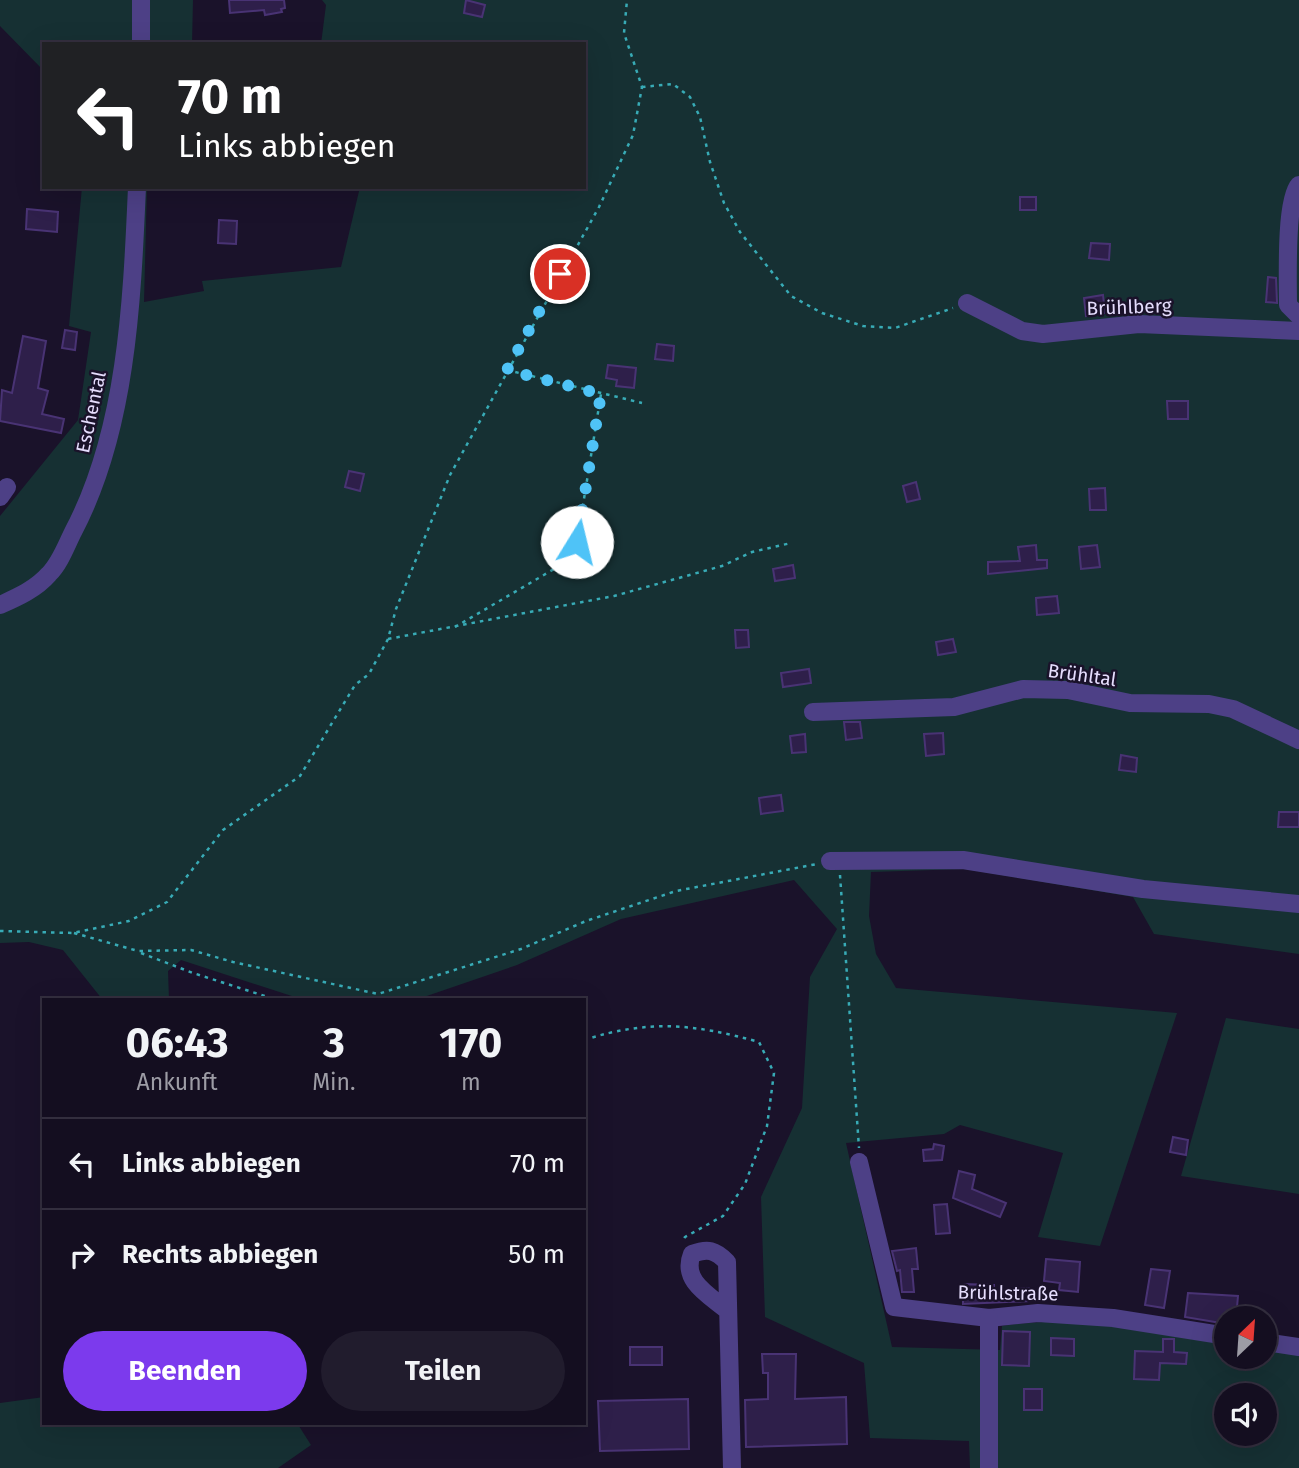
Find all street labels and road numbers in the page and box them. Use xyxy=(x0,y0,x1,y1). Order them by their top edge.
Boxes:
street label: Brühlberg xyxy=(1086,294,1172,320)
street label: Eschental xyxy=(71,369,111,455)
street label: Brühltal xyxy=(1046,659,1118,691)
street label: Brühlstraße xyxy=(957,1281,1059,1305)

